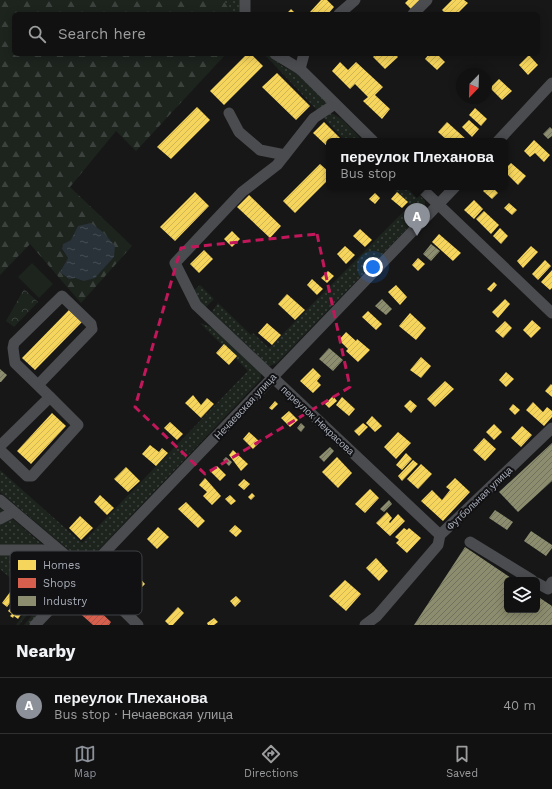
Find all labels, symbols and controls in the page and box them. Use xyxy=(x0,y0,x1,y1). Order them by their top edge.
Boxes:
search box xyxy=(12,12,540,56)
icon: search xyxy=(26,23,48,45)
text: Search here xyxy=(58,25,146,43)
north arrow xyxy=(456,68,492,104)
popup xyxy=(326,138,508,190)
text: переулок Плеханова xyxy=(340,148,494,166)
text: Bus stop xyxy=(340,166,396,181)
pin: A xyxy=(404,203,430,236)
your location xyxy=(363,257,383,277)
street label: Нечаевская улица xyxy=(212,371,279,441)
street label: переулок Некрасова xyxy=(279,384,357,457)
street label: Футбольная улица xyxy=(444,464,515,532)
legend xyxy=(10,551,142,615)
text: Homes xyxy=(43,559,80,572)
text: Shops xyxy=(43,577,76,590)
map controls xyxy=(504,577,540,613)
button: layers xyxy=(504,577,540,613)
text: Industry xyxy=(43,595,88,608)
text: Nearby xyxy=(16,641,75,661)
text: переулок Плеханова xyxy=(54,689,208,707)
text: A xyxy=(25,698,33,713)
text: 40 m xyxy=(503,698,536,713)
text: Bus stop · Нечаевская улица xyxy=(54,707,233,722)
tab: Map xyxy=(74,743,96,780)
tab: Directions xyxy=(244,743,298,780)
tab: Saved xyxy=(446,743,478,780)

